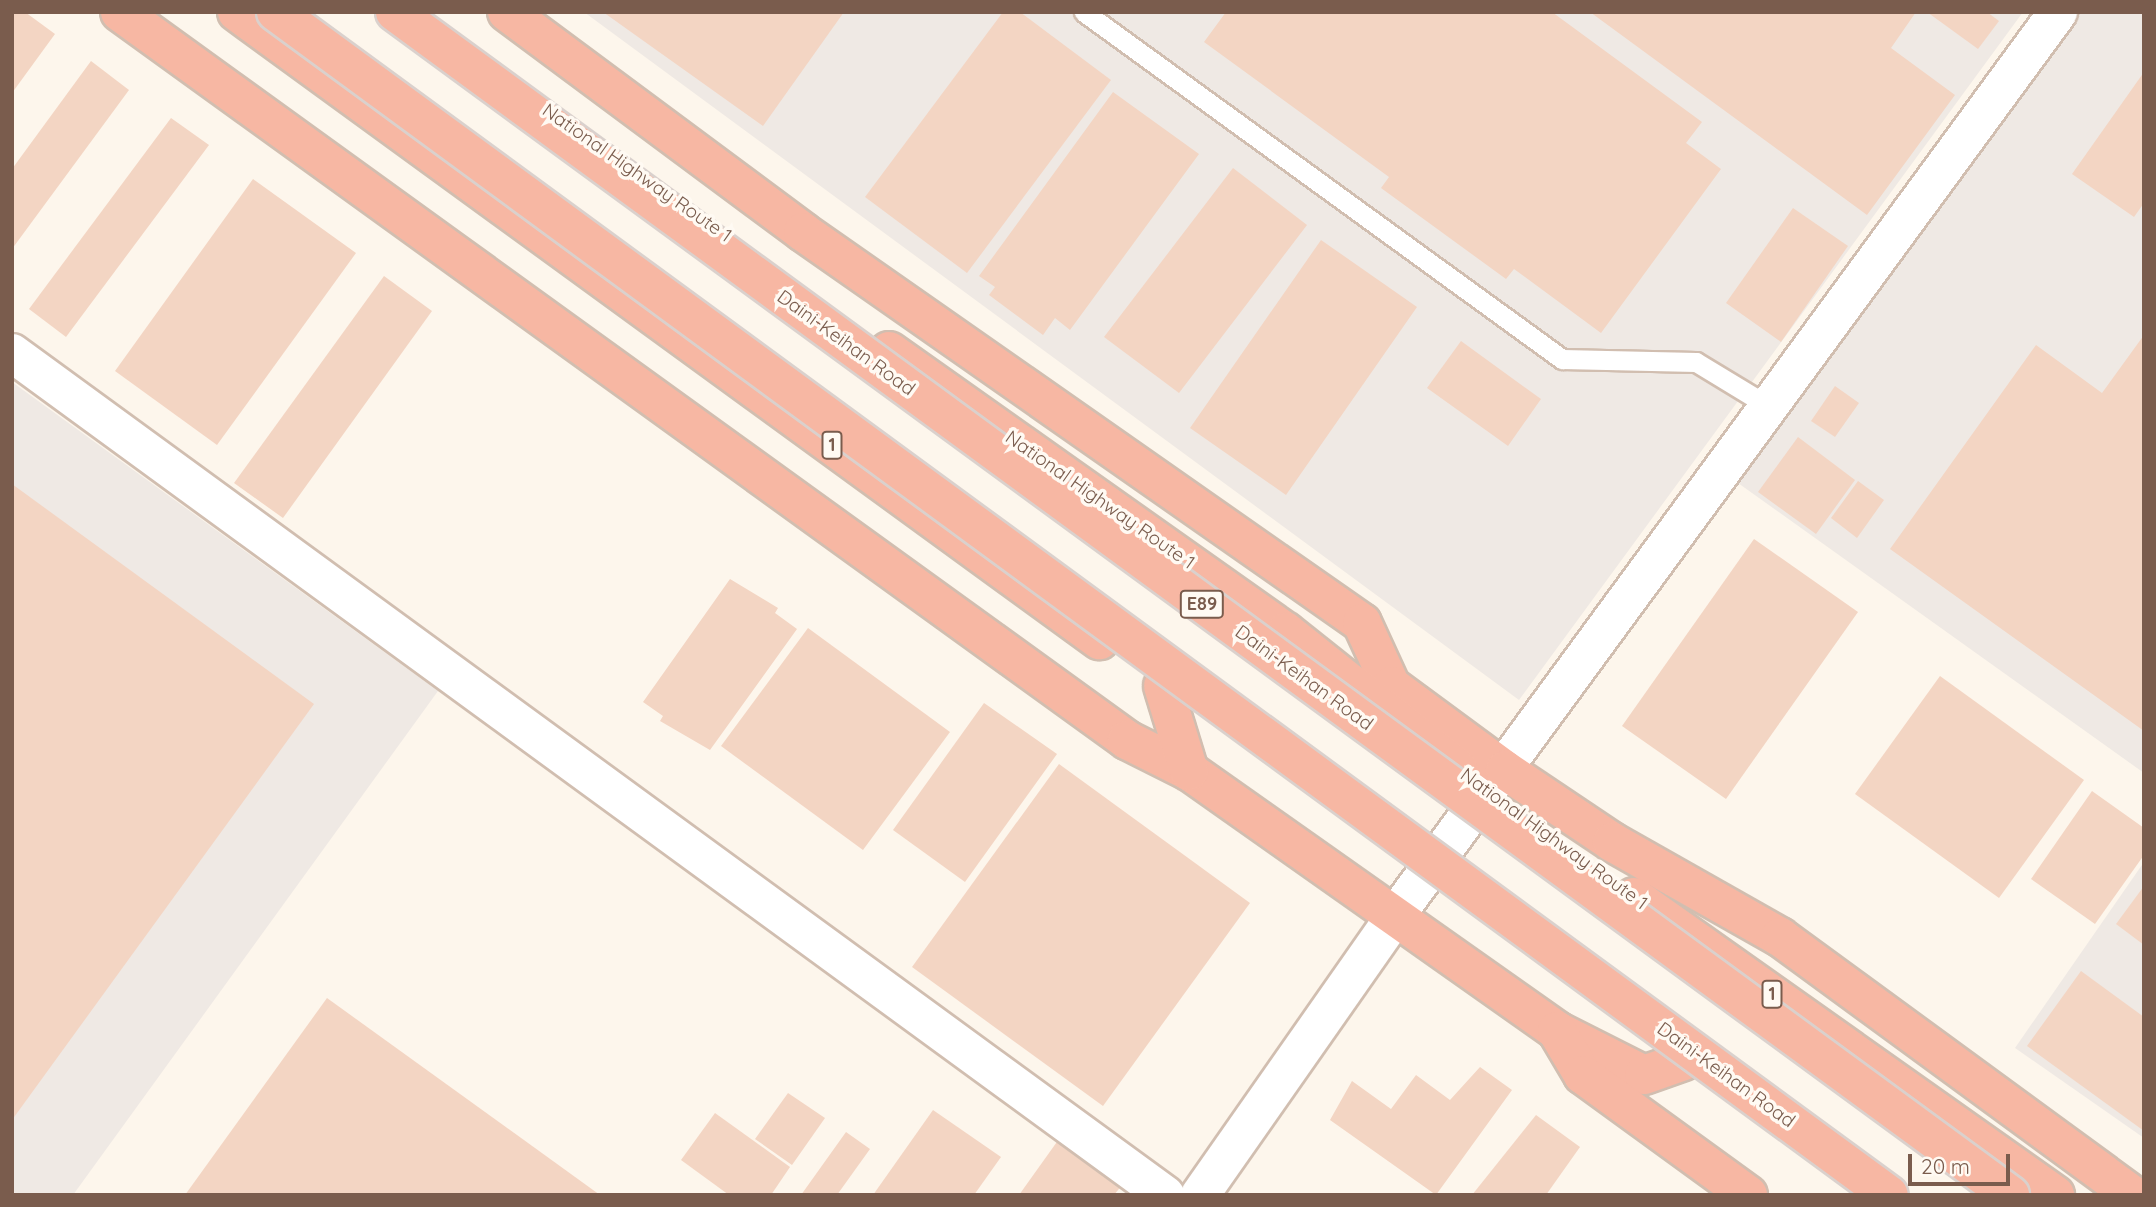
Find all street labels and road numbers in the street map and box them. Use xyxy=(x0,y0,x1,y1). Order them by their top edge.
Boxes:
street label: National Highway Route 1 xyxy=(538,99,736,247)
street label: Daini-Keihan Road xyxy=(773,285,919,401)
street label: National Highway Route 1 xyxy=(1001,426,1199,574)
road number: 1 xyxy=(820,430,844,460)
road number: E89 xyxy=(1179,590,1225,618)
street label: Daini-Keihan Road xyxy=(1231,620,1377,736)
street label: National Highway Route 1 xyxy=(1456,763,1652,915)
road number: 1 xyxy=(1760,979,1784,1009)
street label: Daini-Keihan Road xyxy=(1653,1017,1799,1133)

